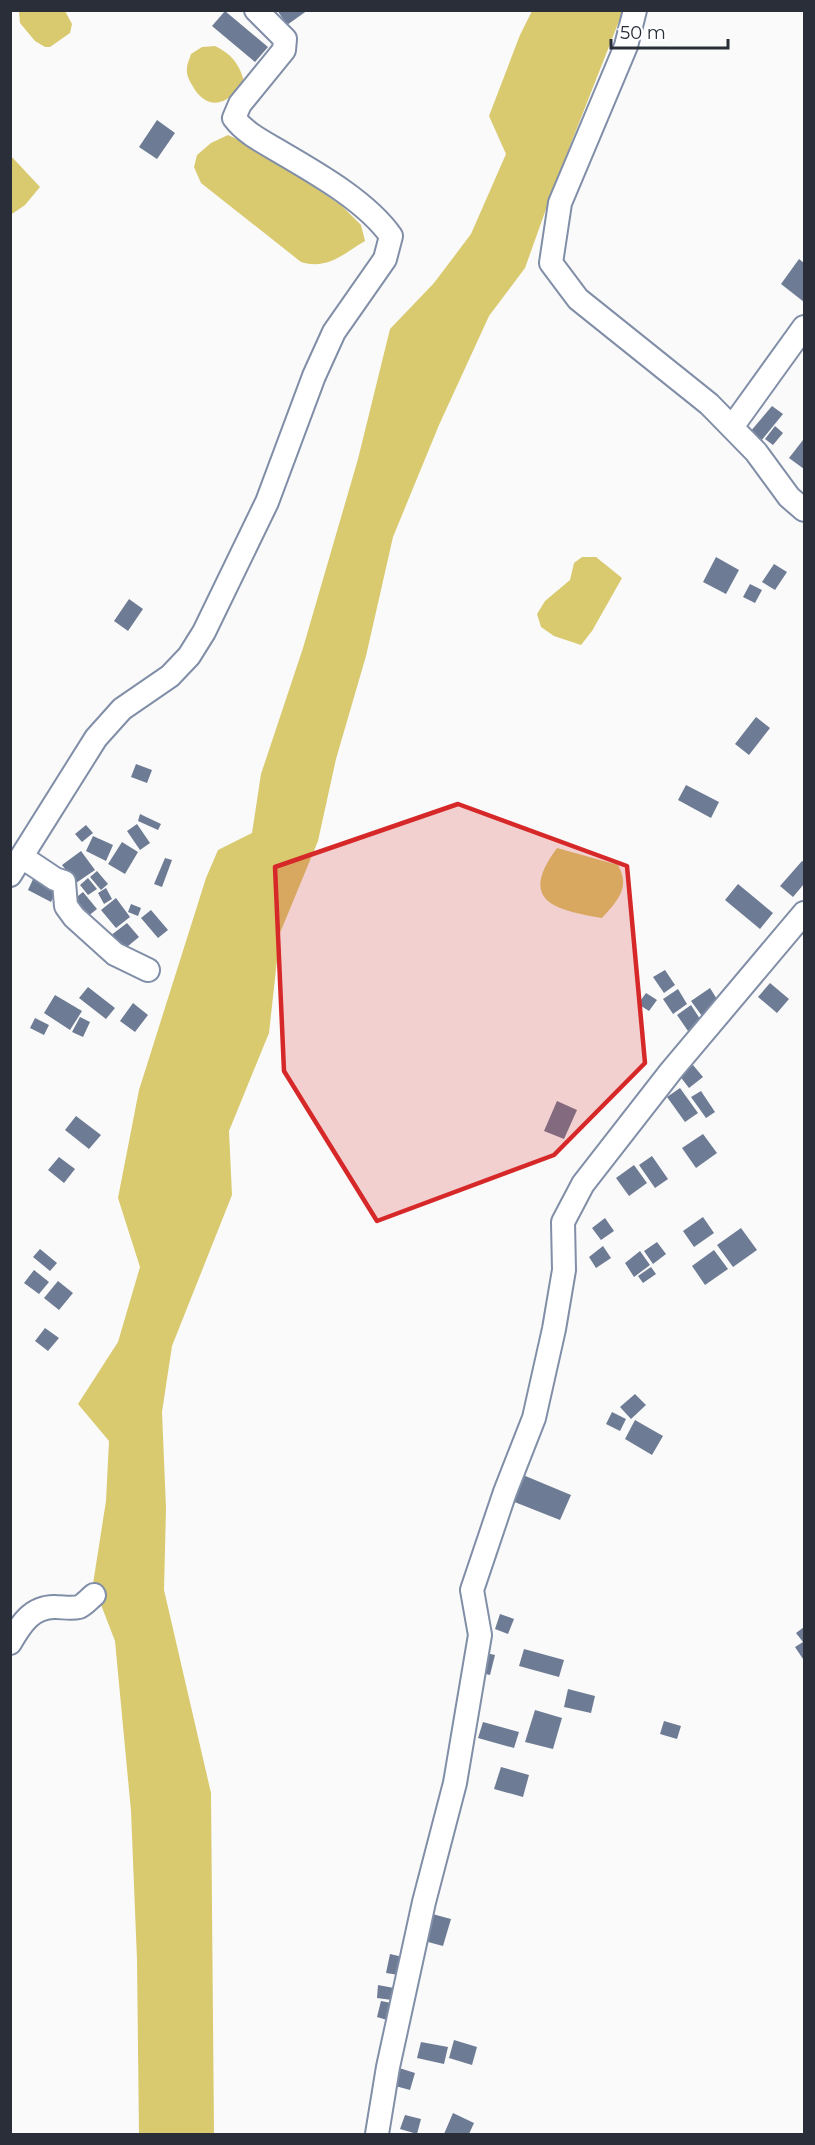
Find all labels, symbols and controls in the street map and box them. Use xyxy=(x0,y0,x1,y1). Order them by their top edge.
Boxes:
scale bar xyxy=(611,12,728,50)
text: 50 m xyxy=(620,22,666,44)

